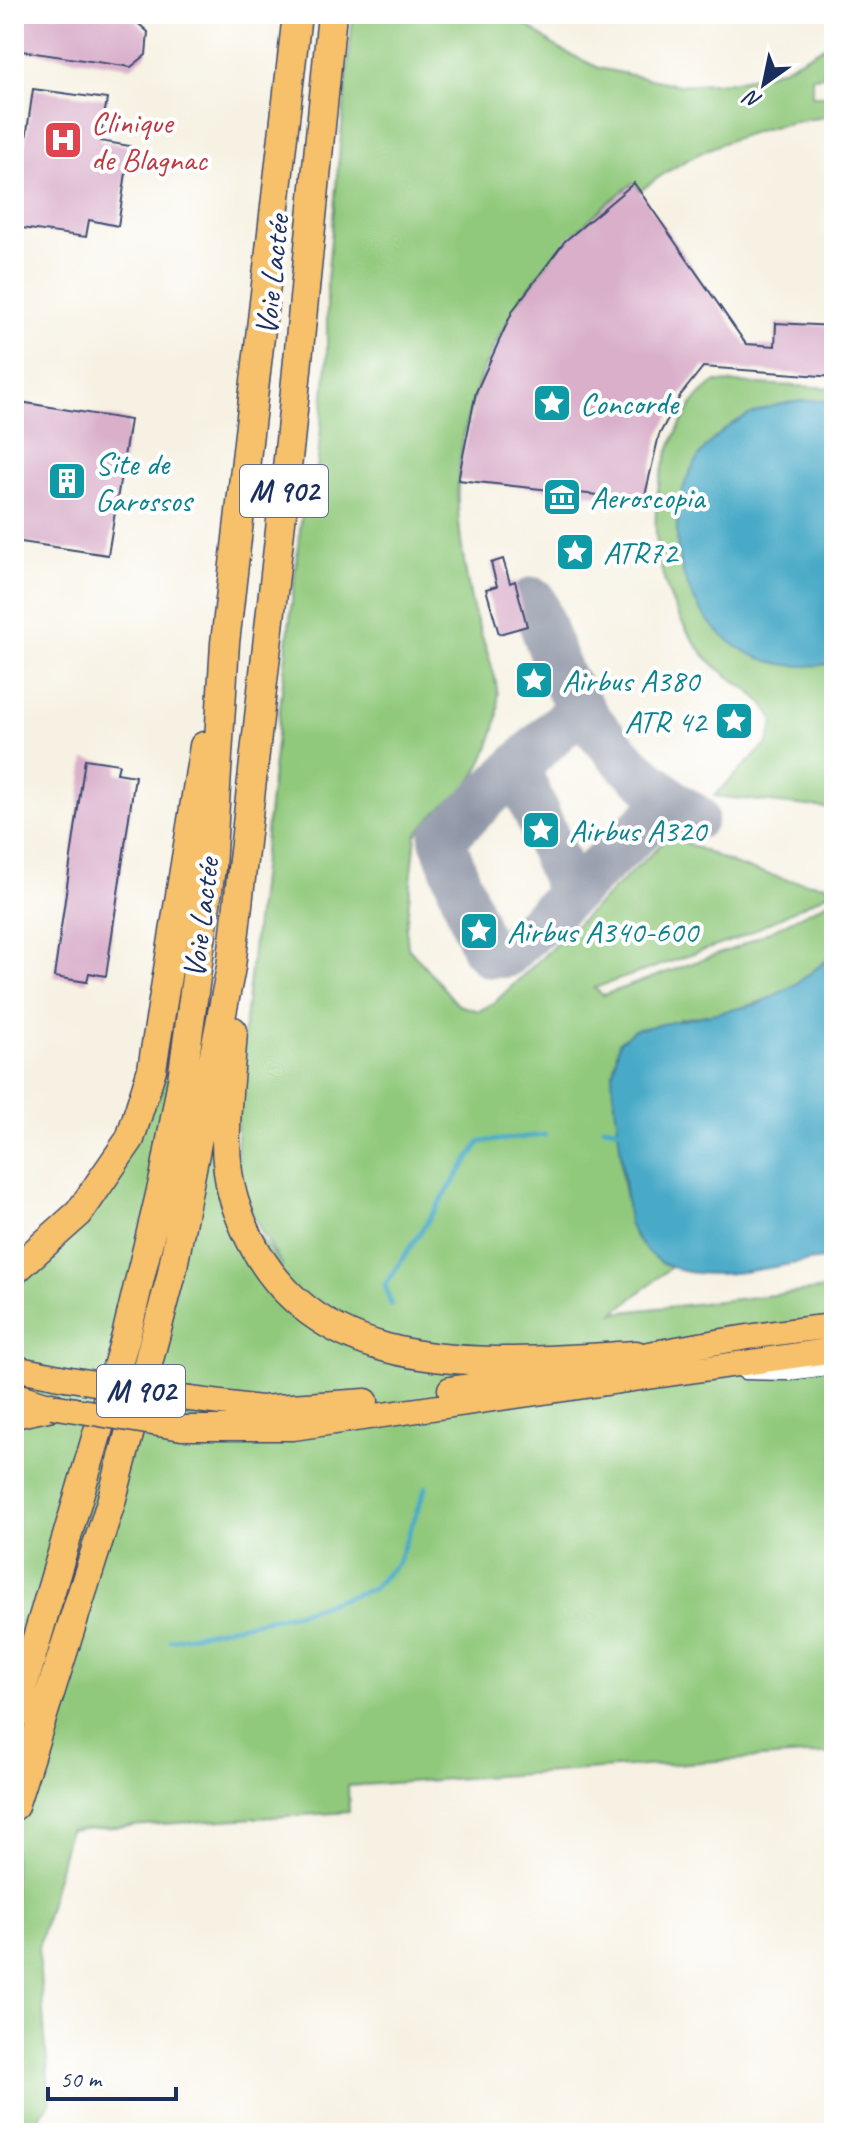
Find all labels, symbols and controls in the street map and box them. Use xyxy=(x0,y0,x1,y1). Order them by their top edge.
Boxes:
north arrow xyxy=(724,44,804,124)
text: N xyxy=(737,83,767,115)
place label: Clinique de Blagnac xyxy=(91,102,208,180)
hospital icon: Clinique de Blagnac xyxy=(42,119,84,161)
street label: Voie Lactée xyxy=(245,210,299,337)
place icon: Concorde xyxy=(531,382,573,424)
place label: Concorde xyxy=(580,383,680,424)
place label: Site de Garossos xyxy=(95,443,195,521)
building icon: Site de Garossos xyxy=(46,460,88,502)
road number: M 902 xyxy=(240,465,328,517)
museum icon: Aeroscopia xyxy=(541,476,583,518)
place label: Aeroscopia xyxy=(590,477,707,518)
place icon: ATR72 xyxy=(554,531,596,573)
place label: ATR72 xyxy=(603,532,679,573)
place icon: Airbus A380 xyxy=(513,659,555,701)
place label: Airbus A380 xyxy=(562,660,702,701)
place icon: ATR 42 xyxy=(713,700,755,742)
place label: ATR 42 xyxy=(624,701,709,742)
place icon: Airbus A320 xyxy=(520,809,562,851)
place label: Airbus A320 xyxy=(569,810,709,851)
street label: Voie Lactée xyxy=(173,853,229,980)
place icon: Airbus A340-600 xyxy=(458,910,500,952)
place label: Airbus A340-600 xyxy=(507,911,700,952)
road number: M 902 xyxy=(97,1365,185,1417)
scale bar xyxy=(48,2051,176,2101)
text: 50 m xyxy=(60,2064,103,2094)

